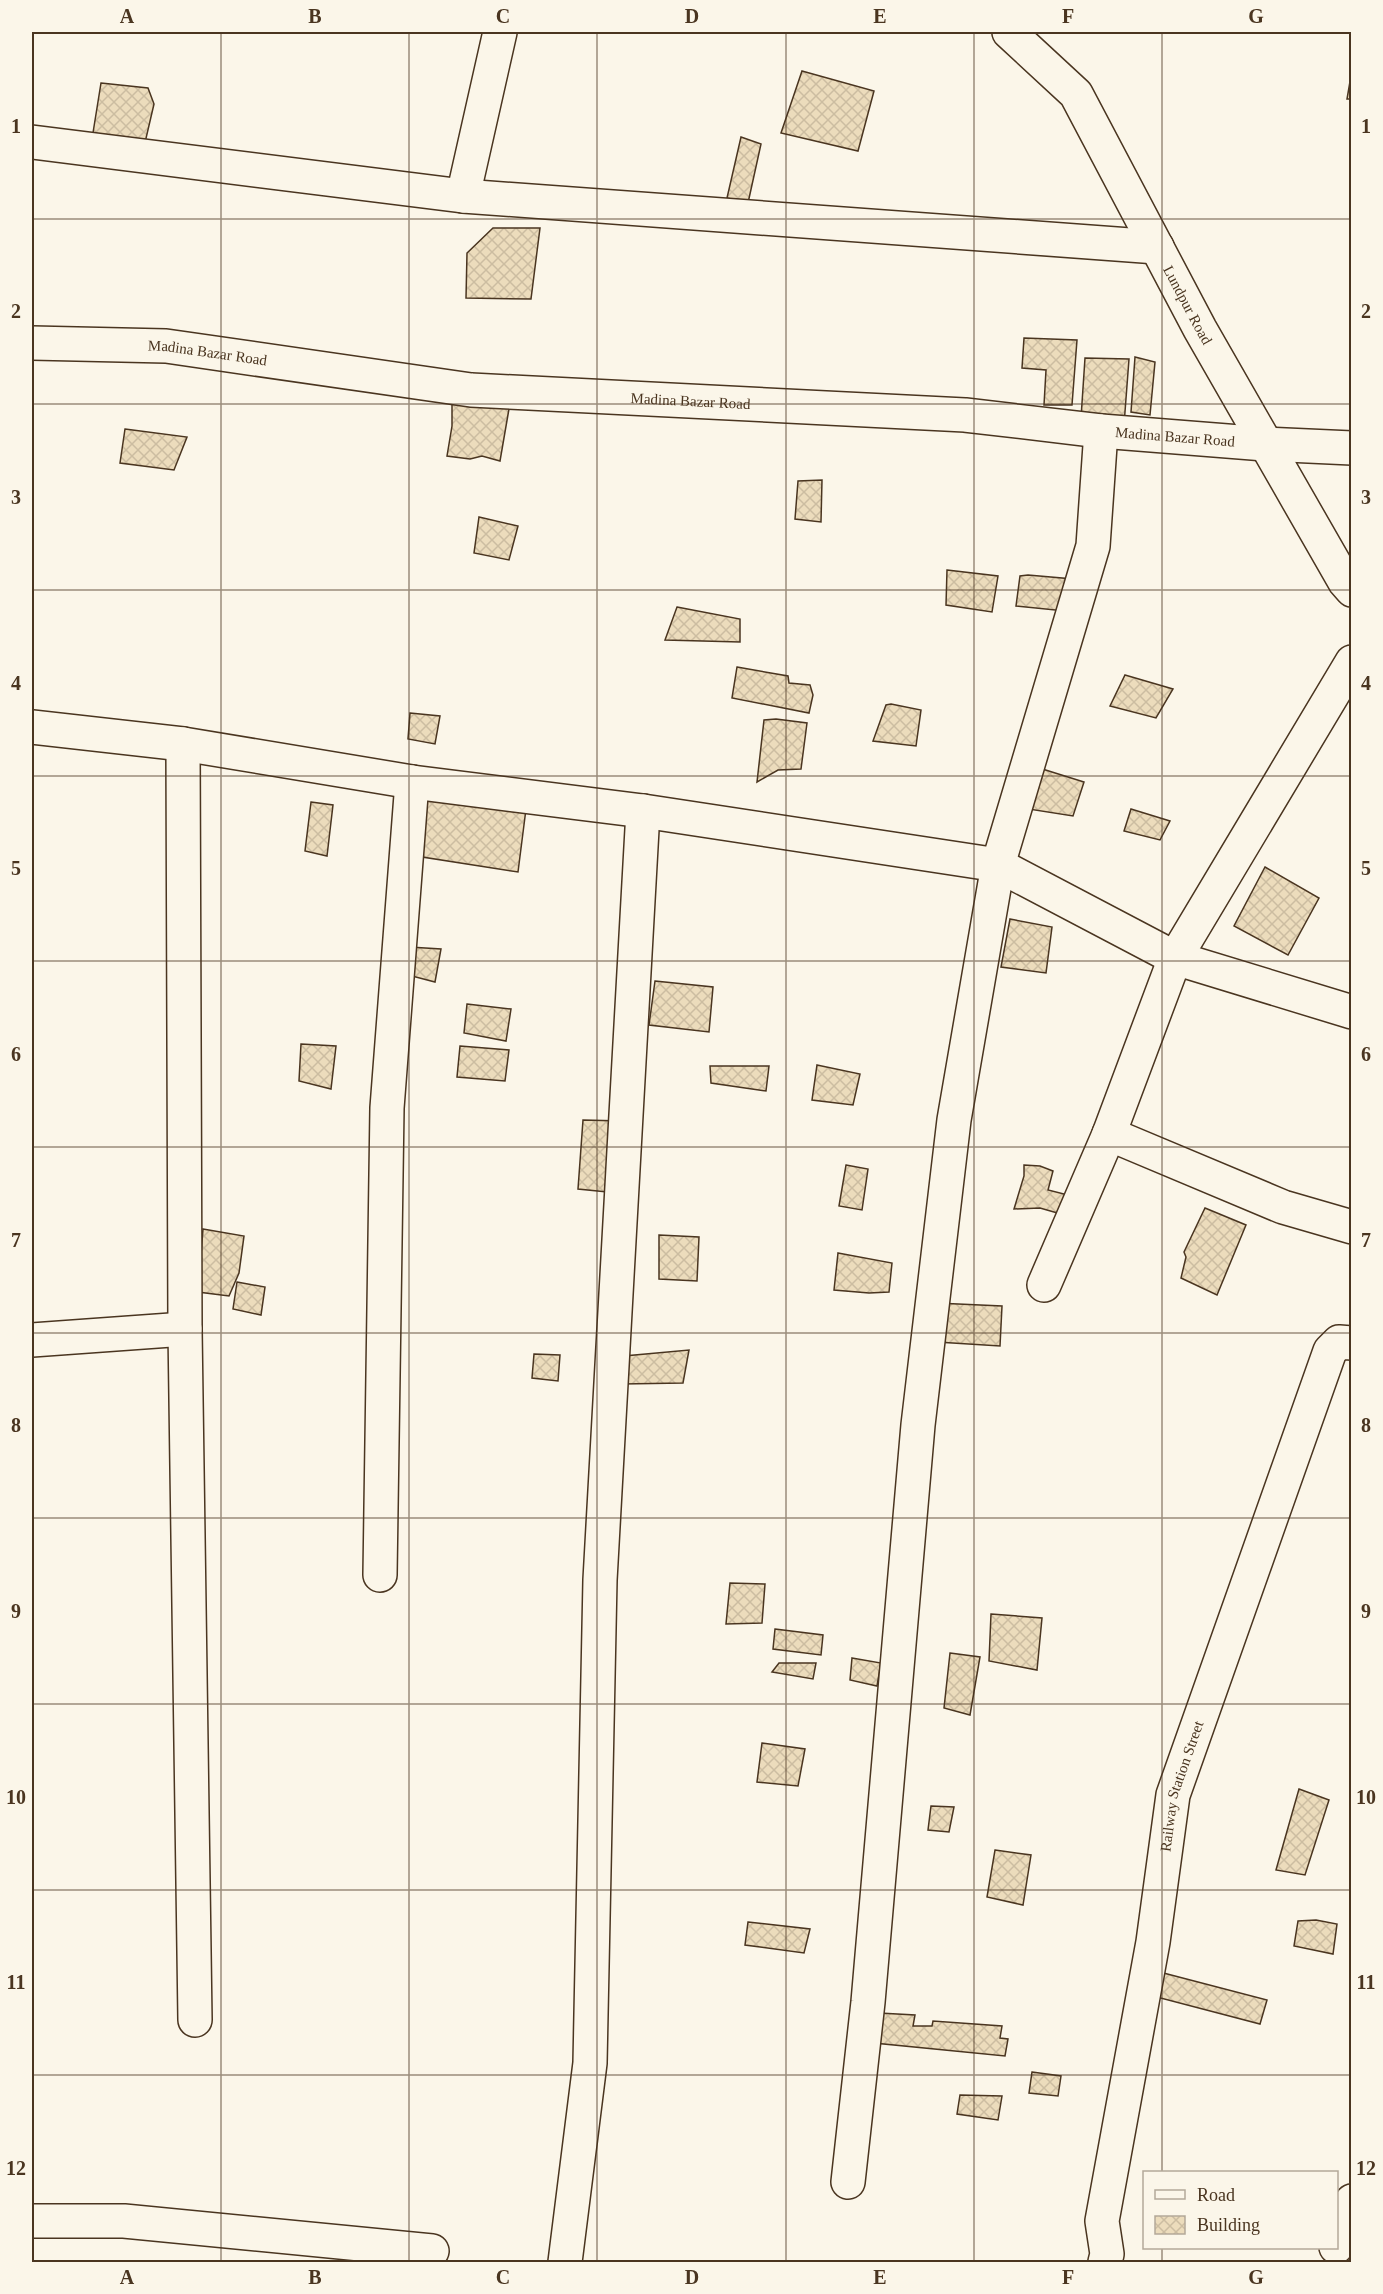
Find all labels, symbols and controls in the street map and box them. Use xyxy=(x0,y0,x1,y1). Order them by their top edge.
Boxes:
text: A xyxy=(120,5,135,27)
text: B xyxy=(308,5,322,27)
text: C xyxy=(496,5,510,27)
text: D xyxy=(685,5,699,27)
text: E xyxy=(873,5,887,27)
text: F xyxy=(1062,5,1074,27)
text: G xyxy=(1248,5,1264,27)
text: 1 xyxy=(11,115,21,137)
text: 1 xyxy=(1361,115,1371,137)
street label: Lundpur Road xyxy=(1160,263,1215,348)
text: 2 xyxy=(11,300,21,322)
text: 2 xyxy=(1361,300,1371,322)
street label: Madina Bazar Road xyxy=(148,338,269,369)
street label: Madina Bazar Road xyxy=(630,390,751,412)
street label: Madina Bazar Road xyxy=(1115,424,1236,450)
text: 3 xyxy=(11,486,21,508)
text: 3 xyxy=(1361,486,1371,508)
text: 4 xyxy=(11,672,21,694)
text: 4 xyxy=(1361,672,1371,694)
text: 5 xyxy=(11,857,21,879)
text: 5 xyxy=(1361,857,1371,879)
text: 6 xyxy=(11,1043,21,1065)
text: 6 xyxy=(1361,1043,1371,1065)
text: 7 xyxy=(11,1229,21,1251)
text: 7 xyxy=(1361,1229,1371,1251)
text: 8 xyxy=(11,1414,21,1436)
text: 8 xyxy=(1361,1414,1371,1436)
text: 9 xyxy=(11,1600,21,1622)
text: 9 xyxy=(1361,1600,1371,1622)
street label: Railway Station Street xyxy=(1157,1718,1207,1853)
text: 10 xyxy=(6,1786,26,1808)
text: 10 xyxy=(1356,1786,1376,1808)
text: 11 xyxy=(7,1971,25,1993)
text: 11 xyxy=(1357,1971,1375,1993)
text: 12 xyxy=(6,2157,26,2179)
text: 12 xyxy=(1356,2157,1376,2179)
legend xyxy=(1143,2171,1338,2249)
text: Road xyxy=(1197,2185,1235,2205)
text: Building xyxy=(1197,2215,1260,2235)
text: A xyxy=(120,2266,135,2288)
text: B xyxy=(308,2266,322,2288)
text: C xyxy=(496,2266,510,2288)
text: D xyxy=(685,2266,699,2288)
text: E xyxy=(873,2266,887,2288)
text: F xyxy=(1062,2266,1074,2288)
text: G xyxy=(1248,2266,1264,2288)

